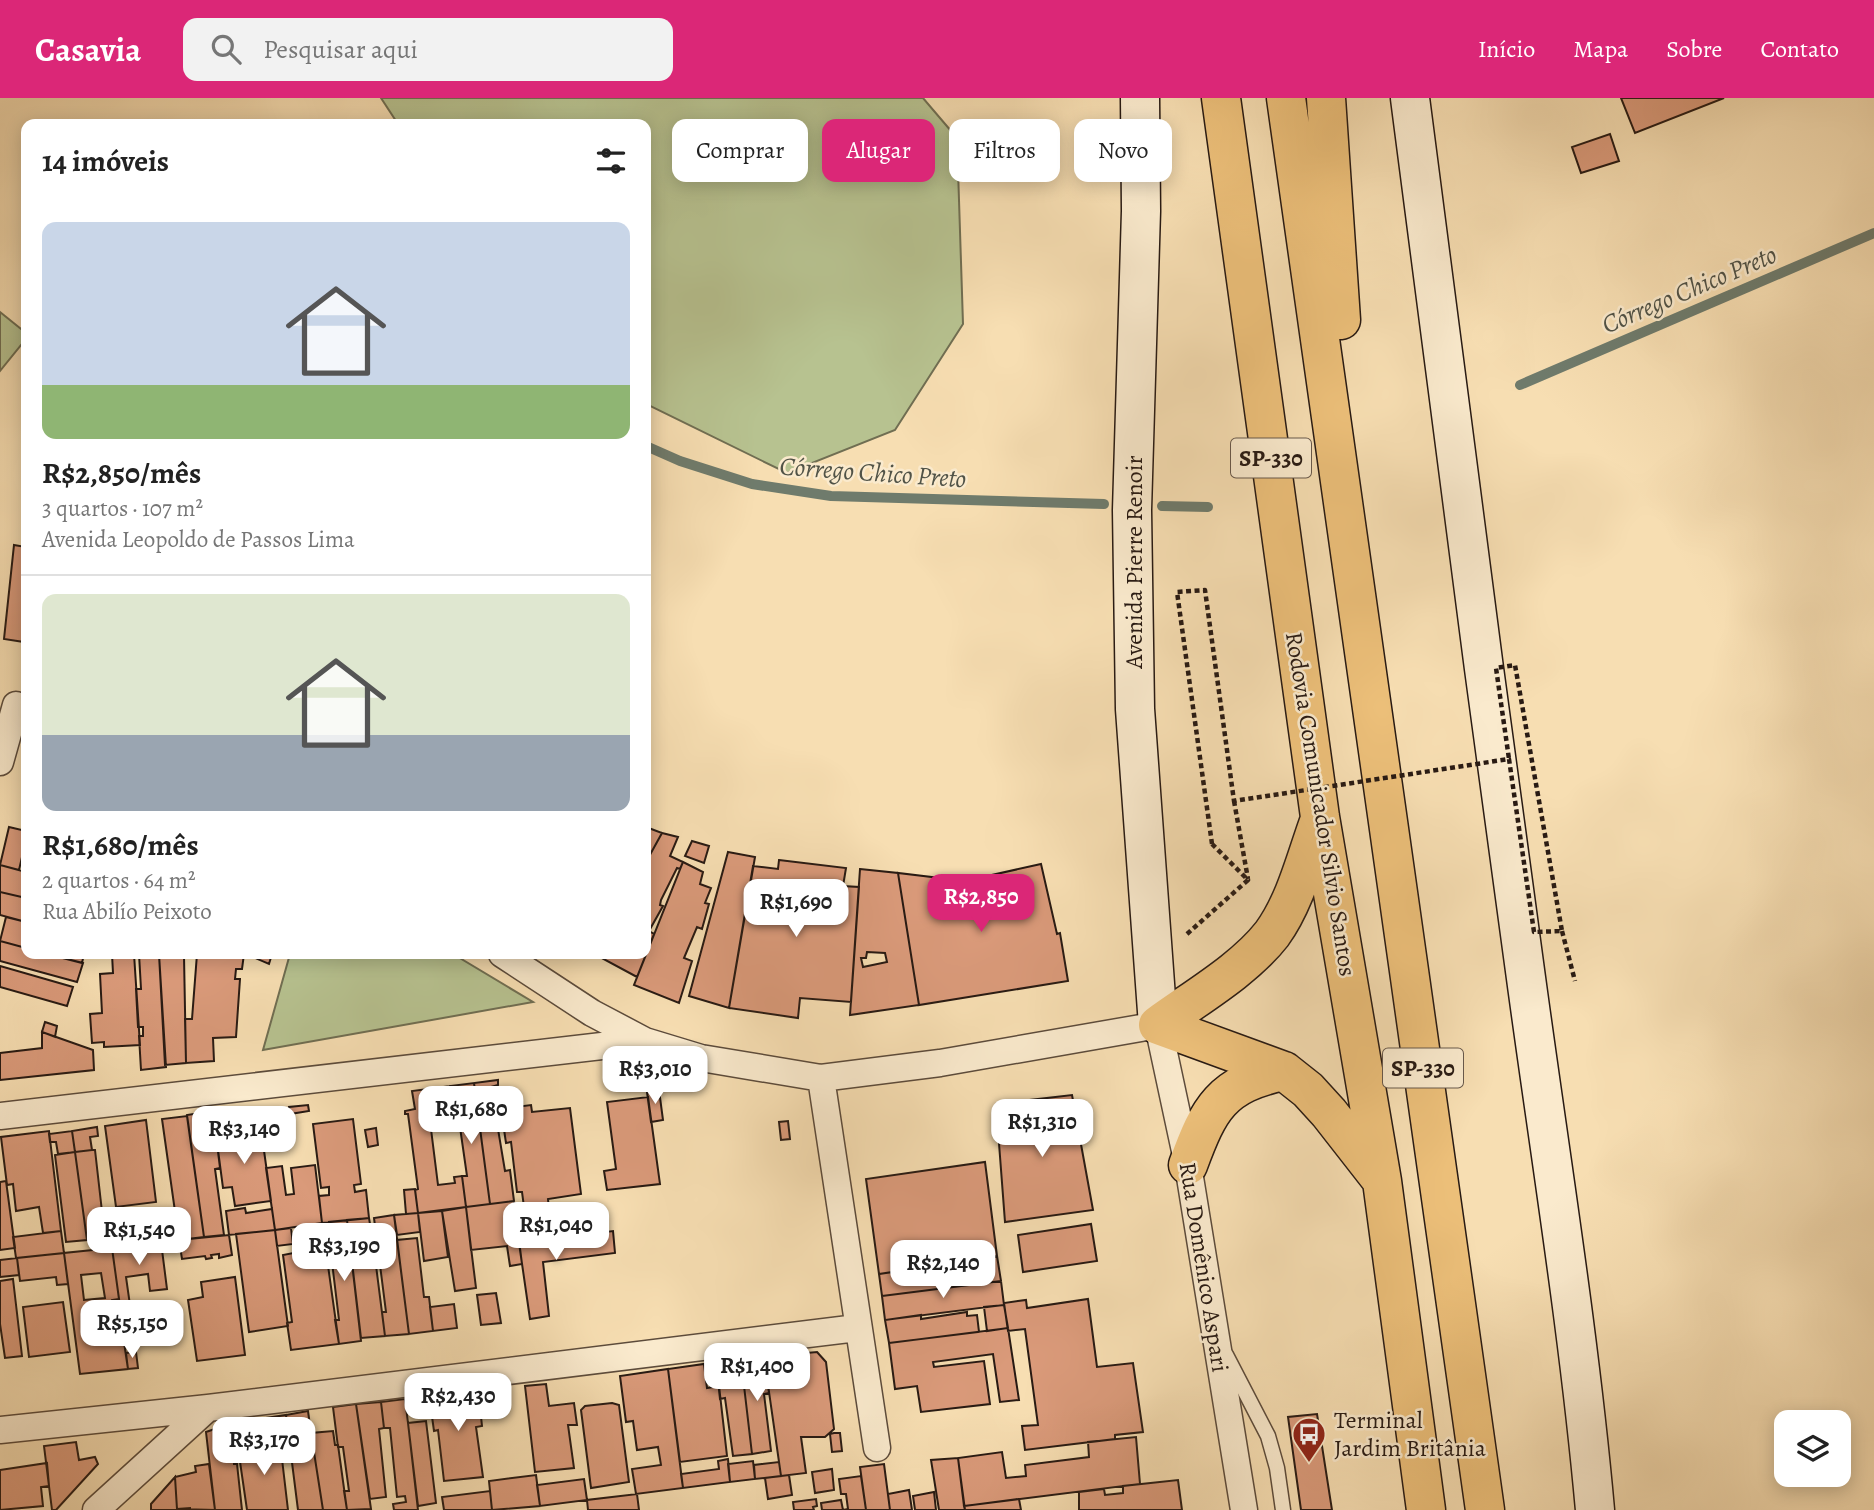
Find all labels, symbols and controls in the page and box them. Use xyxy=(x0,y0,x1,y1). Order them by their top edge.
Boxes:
search box xyxy=(183,18,673,81)
text: Casavia xyxy=(35,27,141,72)
icon: search xyxy=(207,30,245,68)
text: Pesquisar aqui xyxy=(263,32,418,67)
text: Início xyxy=(1478,33,1535,65)
text: Mapa xyxy=(1573,33,1628,65)
text: Sobre xyxy=(1666,33,1722,65)
text: Contato xyxy=(1760,33,1839,65)
chip: Comprar xyxy=(672,119,808,182)
chip: Alugar xyxy=(822,119,935,182)
chip: Filtros xyxy=(949,119,1060,182)
chip: Novo xyxy=(1074,119,1172,182)
text: 14 imóveis xyxy=(42,141,169,181)
icon: filters xyxy=(592,142,630,180)
water label: Córrego Chico Preto xyxy=(1596,237,1782,342)
icon: home xyxy=(273,268,399,394)
road number: SP-330 xyxy=(1231,438,1311,478)
water label: Córrego Chico Preto xyxy=(778,449,967,496)
text: R$2,850/mês xyxy=(42,453,201,493)
street label: Avenida Pierre Renoir xyxy=(1118,455,1150,670)
text: 3 quartos · 107 m² xyxy=(42,493,203,524)
text: Avenida Leopoldo de Passos Lima xyxy=(42,524,355,555)
street label: Rodovia Comunicador Silvio Santos xyxy=(1278,629,1364,979)
icon: home xyxy=(273,640,399,766)
text: R$1,680/mês xyxy=(42,825,199,865)
text: 2 quartos · 64 m² xyxy=(42,865,196,896)
pin: R$2,850 xyxy=(916,874,1046,934)
pin: R$1,690 xyxy=(731,880,861,939)
text: R$2,850 xyxy=(943,881,1019,912)
text: R$1,690 xyxy=(760,886,832,917)
text: Rua Abilío Peixoto xyxy=(42,896,212,927)
pin: R$3,010 xyxy=(590,1046,720,1106)
road number: SP-330 xyxy=(1383,1049,1463,1088)
text: R$3,010 xyxy=(619,1053,691,1084)
pin: R$1,680 xyxy=(406,1086,536,1146)
text: R$1,680 xyxy=(434,1093,508,1124)
pin: R$1,310 xyxy=(977,1100,1107,1159)
text: R$1,310 xyxy=(1007,1106,1077,1137)
pin: R$3,140 xyxy=(179,1107,309,1166)
text: R$3,140 xyxy=(208,1113,280,1144)
street label: Rua Domênico Aspari xyxy=(1172,1160,1236,1374)
pin: R$1,040 xyxy=(491,1202,621,1262)
pin: R$1,540 xyxy=(74,1208,204,1267)
text: R$1,040 xyxy=(519,1209,593,1240)
text: R$1,540 xyxy=(103,1214,175,1245)
pin: R$3,190 xyxy=(279,1224,409,1283)
text: R$3,190 xyxy=(308,1230,380,1261)
pin: R$2,140 xyxy=(878,1240,1008,1300)
text: R$2,140 xyxy=(906,1247,980,1278)
pin: R$5,150 xyxy=(67,1300,197,1360)
text: R$5,150 xyxy=(96,1307,168,1338)
pin: R$1,400 xyxy=(692,1344,822,1403)
text: R$1,400 xyxy=(720,1350,794,1381)
pin: R$2,430 xyxy=(393,1374,523,1433)
text: R$2,430 xyxy=(420,1380,496,1411)
place label: Terminal Jardim Britânia xyxy=(1334,1404,1487,1464)
map controls xyxy=(1774,1410,1851,1487)
button: layers xyxy=(1774,1410,1851,1487)
bus stop icon: Terminal Jardim Britânia xyxy=(1290,1415,1328,1464)
pin: R$3,170 xyxy=(199,1418,329,1477)
text: R$3,170 xyxy=(228,1424,300,1455)

